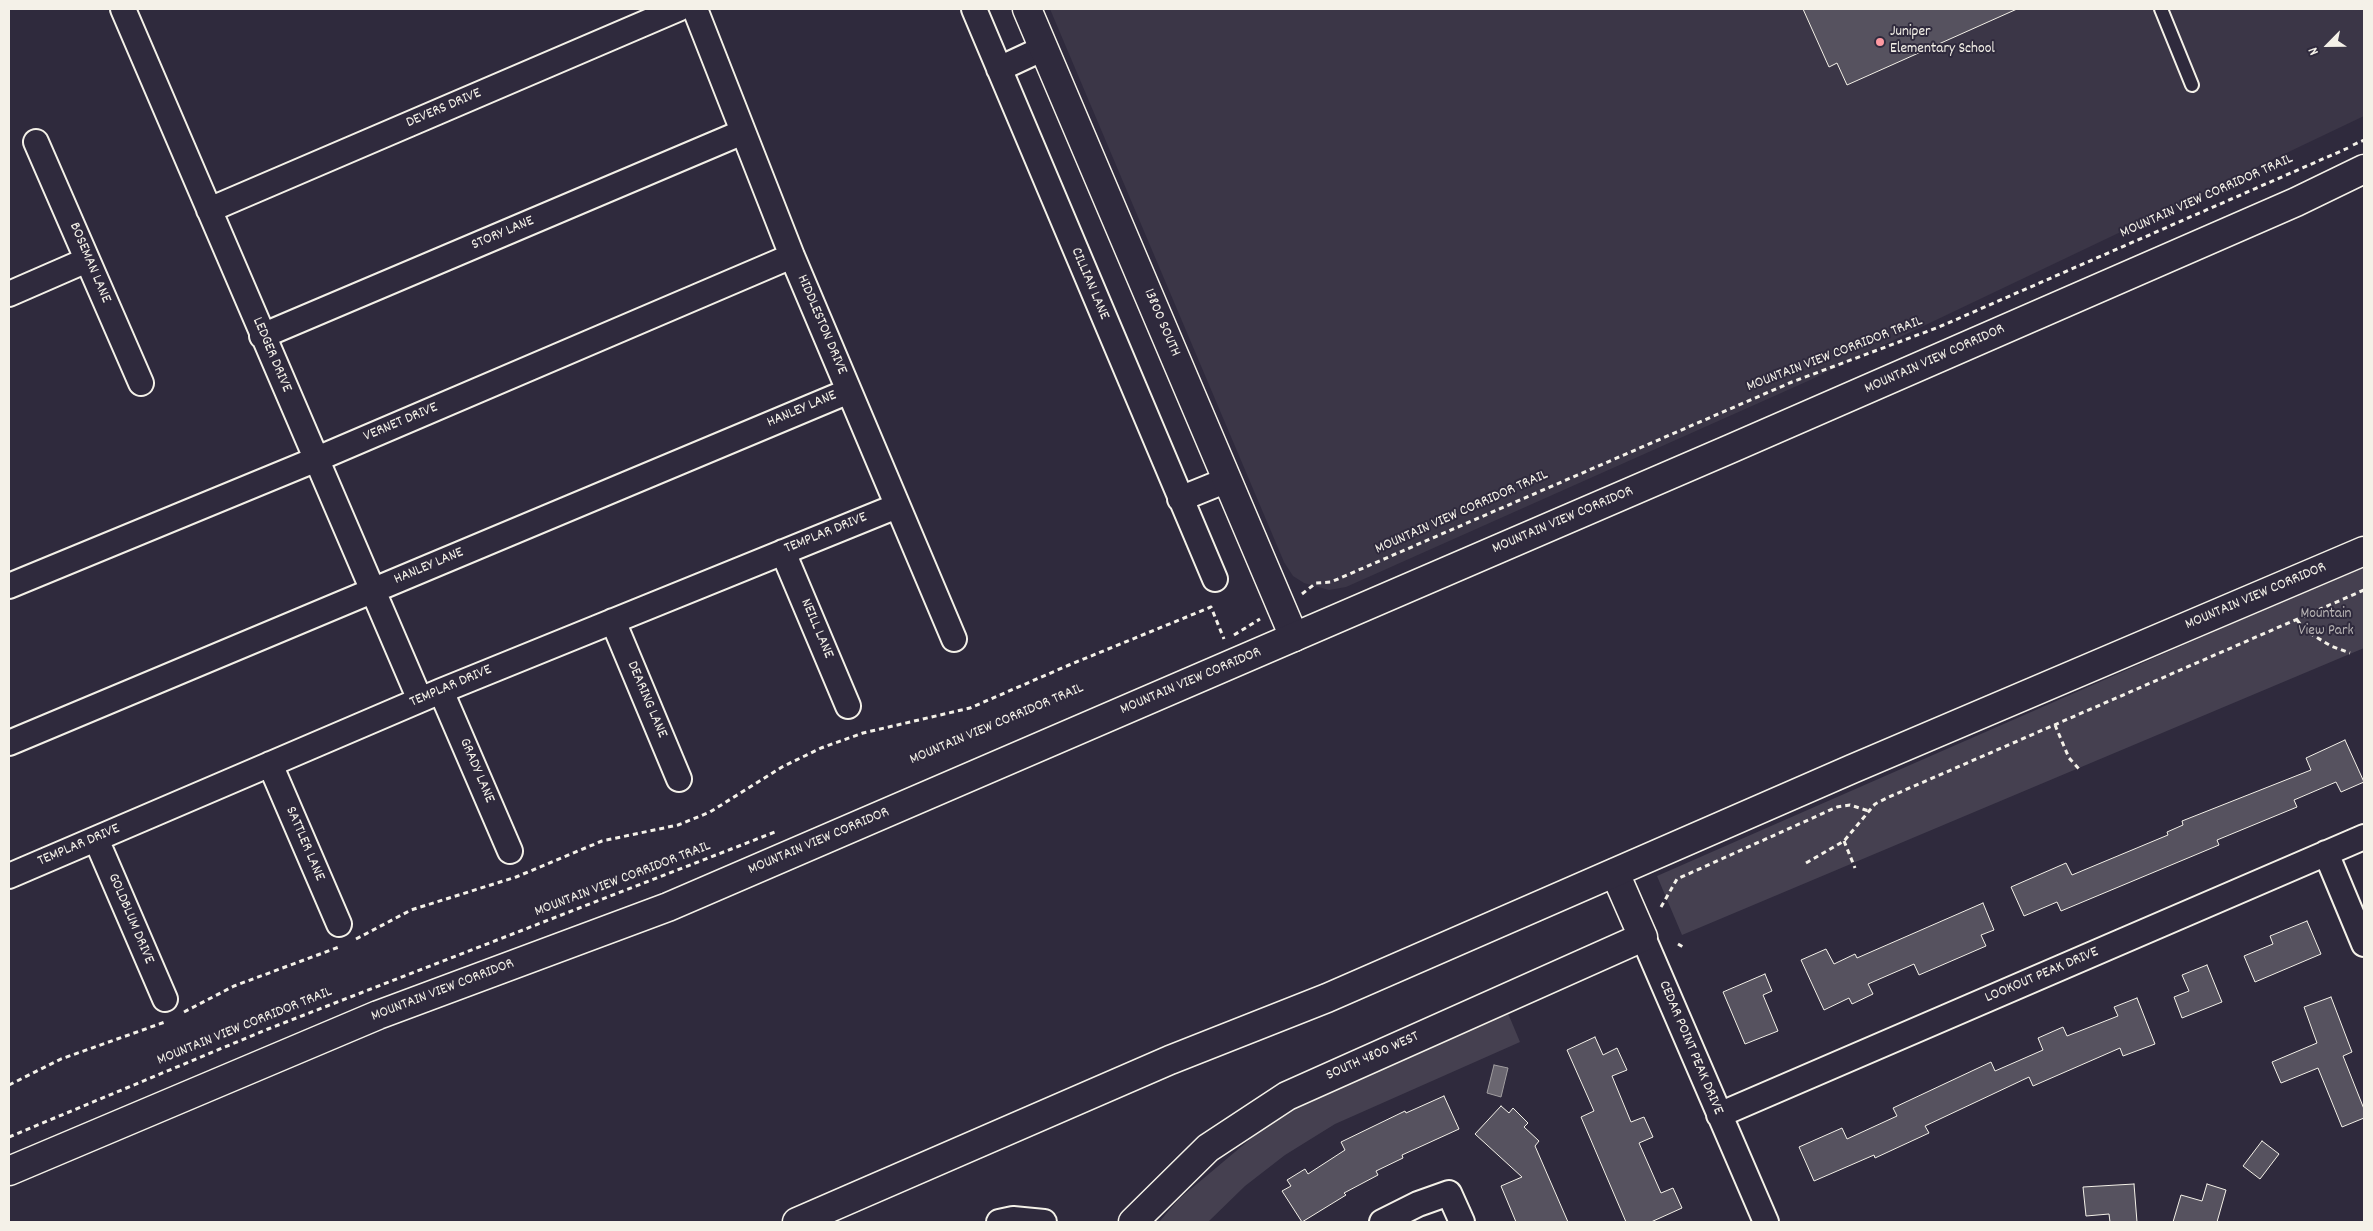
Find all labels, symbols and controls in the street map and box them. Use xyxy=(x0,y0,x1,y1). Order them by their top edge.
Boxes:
north arrow xyxy=(2303,20,2353,70)
place label: Juniper Elementary School xyxy=(1890,24,1995,59)
marker: Juniper Elementary School xyxy=(1874,36,1886,48)
text: N xyxy=(2304,44,2325,58)
street label: DEVERS DRIVE xyxy=(404,85,484,133)
street label: MOUNTAIN VIEW CORRIDOR TRAIL xyxy=(2118,151,2296,243)
street label: STORY LANE xyxy=(469,213,537,255)
street label: BOSEMAN LANE xyxy=(64,220,114,306)
street label: CILLIAN LANE xyxy=(1066,245,1112,323)
street label: HIDDLESTON DRIVE xyxy=(792,272,850,378)
street label: 13800 SOUTH xyxy=(1139,286,1183,360)
street label: MOUNTAIN VIEW CORRIDOR TRAIL xyxy=(1744,313,1926,397)
street label: LEDGER DRIVE xyxy=(247,315,295,395)
street label: MOUNTAIN VIEW CORRIDOR xyxy=(1862,321,2008,399)
street label: HANLEY LANE xyxy=(765,387,839,433)
street label: VERNET DRIVE xyxy=(361,399,441,447)
street label: MOUNTAIN VIEW CORRIDOR TRAIL xyxy=(1373,467,1551,559)
street label: MOUNTAIN VIEW CORRIDOR xyxy=(1490,483,1636,559)
street label: TEMPLAR DRIVE xyxy=(782,509,870,559)
street label: HANLEY LANE xyxy=(392,544,466,590)
street label: MOUNTAIN VIEW CORRIDOR xyxy=(2183,559,2329,635)
street label: NEILL LANE xyxy=(795,596,837,662)
park label: Mountain View Park xyxy=(2298,606,2354,641)
street label: MOUNTAIN VIEW CORRIDOR xyxy=(1118,644,1264,720)
street label: DEARING LANE xyxy=(622,659,670,741)
street label: TEMPLAR DRIVE xyxy=(407,662,495,712)
street label: MOUNTAIN VIEW CORRIDOR TRAIL xyxy=(907,680,1087,770)
street label: GRADY LANE xyxy=(454,736,498,806)
street label: SATTLER LANE xyxy=(280,804,328,884)
street label: MOUNTAIN VIEW CORRIDOR xyxy=(746,804,892,880)
street label: TEMPLAR DRIVE xyxy=(35,821,123,871)
street label: MOUNTAIN VIEW CORRIDOR TRAIL xyxy=(532,838,714,922)
street label: GOLDBLUM DRIVE xyxy=(103,871,157,967)
street label: LOOKOUT PEAK DRIVE xyxy=(1983,944,2101,1008)
street label: MOUNTAIN VIEW CORRIDOR xyxy=(369,955,517,1027)
street label: CEDAR POINT PEAK DRIVE xyxy=(1654,978,1726,1118)
street label: MOUNTAIN VIEW CORRIDOR TRAIL xyxy=(155,984,335,1070)
street label: SOUTH 4800 WEST xyxy=(1324,1029,1422,1085)

